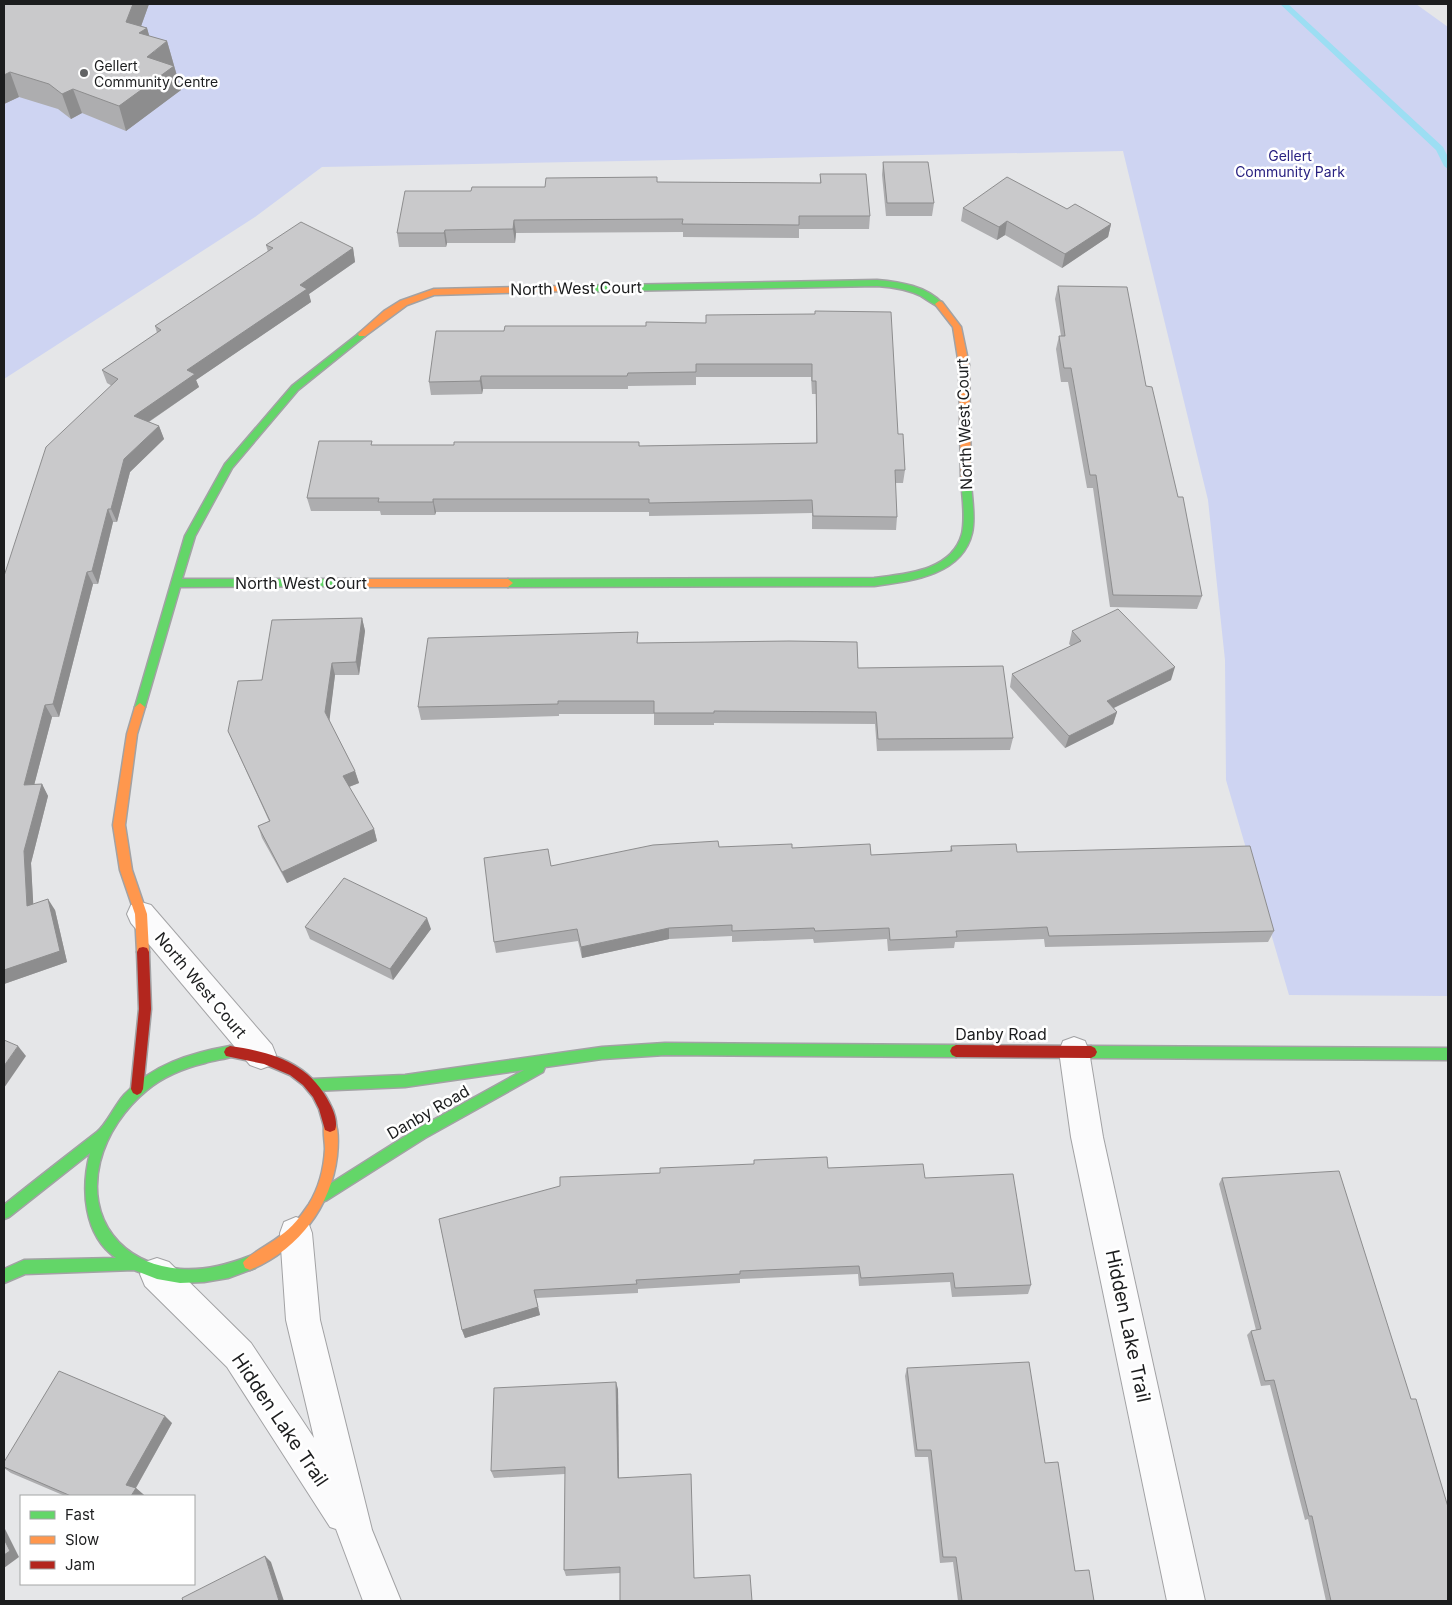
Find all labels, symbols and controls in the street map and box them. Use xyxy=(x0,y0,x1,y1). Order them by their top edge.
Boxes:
place label: Gellert Community Centre xyxy=(94,57,218,90)
marker: Gellert Community Centre xyxy=(78,67,90,79)
park label: Gellert Community Park xyxy=(1235,147,1345,180)
street label: North West Court xyxy=(510,277,642,299)
street label: North West Court xyxy=(952,358,976,490)
street label: North West Court xyxy=(235,573,367,593)
street label: North West Court xyxy=(151,928,251,1042)
street label: Danby Road xyxy=(955,1024,1047,1044)
street label: Danby Road xyxy=(383,1080,473,1144)
street label: Hidden Lake Trail xyxy=(1101,1247,1155,1405)
street label: Hidden Lake Trail xyxy=(227,1349,333,1491)
legend xyxy=(20,1495,195,1585)
text: Fast xyxy=(65,1505,95,1524)
text: Slow xyxy=(65,1530,99,1549)
text: Jam xyxy=(65,1555,95,1574)

